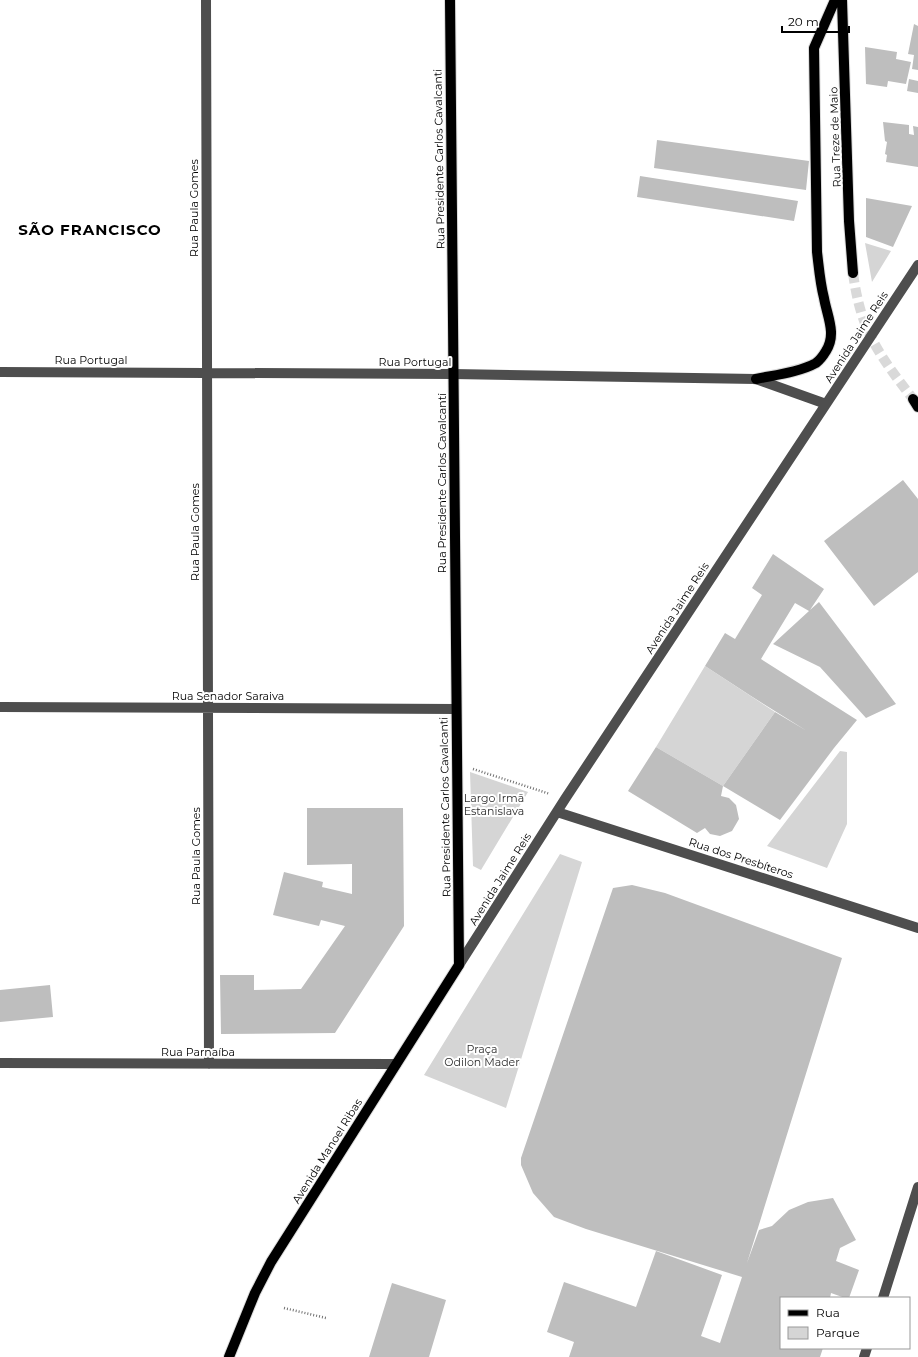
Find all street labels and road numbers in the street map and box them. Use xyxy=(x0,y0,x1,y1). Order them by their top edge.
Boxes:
street label: Rua Presidente Carlos Cavalcanti xyxy=(430,69,448,249)
street label: Rua Treze de Maio xyxy=(826,86,844,188)
street label: Rua Paula Gomes xyxy=(187,158,201,257)
street label: Avenida Jaime Reis xyxy=(821,288,891,385)
street label: Rua Portugal xyxy=(55,353,127,367)
street label: Rua Portugal xyxy=(379,355,451,369)
street label: Rua Presidente Carlos Cavalcanti xyxy=(435,393,449,573)
street label: Rua Paula Gomes xyxy=(188,482,202,581)
street label: Avenida Jaime Reis xyxy=(642,559,712,656)
street label: Rua Senador Saraiva xyxy=(172,689,284,703)
street label: Rua Presidente Carlos Cavalcanti xyxy=(436,717,454,897)
street label: Rua Paula Gomes xyxy=(189,806,203,905)
street label: Avenida Jaime Reis xyxy=(466,830,534,928)
street label: Rua dos Presbíteros xyxy=(687,834,796,882)
street label: Rua Parnaíba xyxy=(161,1045,235,1059)
street label: Avenida Manoel Ribas xyxy=(289,1095,365,1206)

